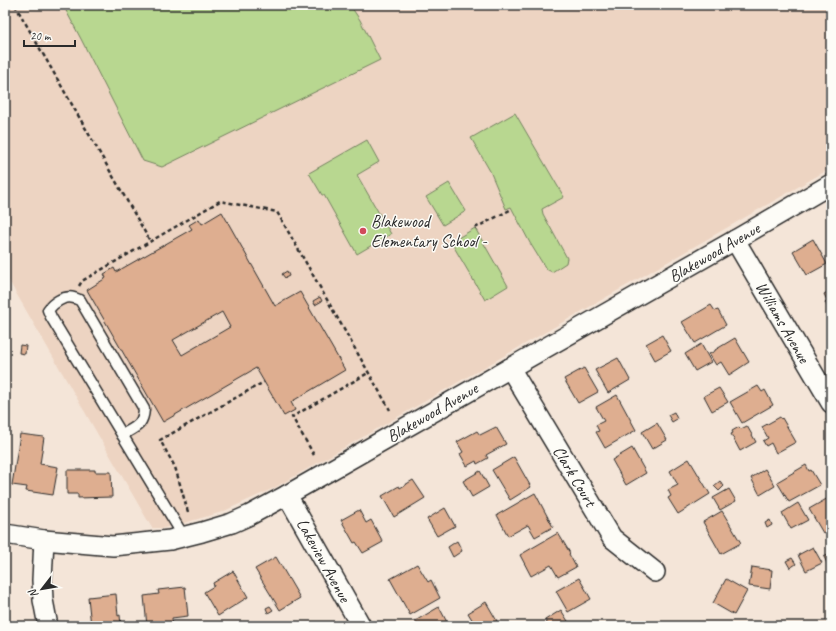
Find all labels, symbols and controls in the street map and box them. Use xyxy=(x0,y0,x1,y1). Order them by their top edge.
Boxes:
scale bar xyxy=(24,22,75,48)
text: 20 m xyxy=(30,28,52,44)
place label: Blakewood Elementary School - xyxy=(371,211,488,252)
street label: Blakewood Avenue xyxy=(665,217,765,287)
marker: Blakewood Elementary School - xyxy=(358,226,368,236)
street label: Williams Avenue xyxy=(751,278,815,368)
street label: Blakewood Avenue xyxy=(383,377,483,447)
street label: Clark Court xyxy=(548,442,602,512)
street label: Lakeview Avenue xyxy=(292,515,356,607)
north arrow xyxy=(22,569,62,609)
text: N xyxy=(25,586,41,601)

